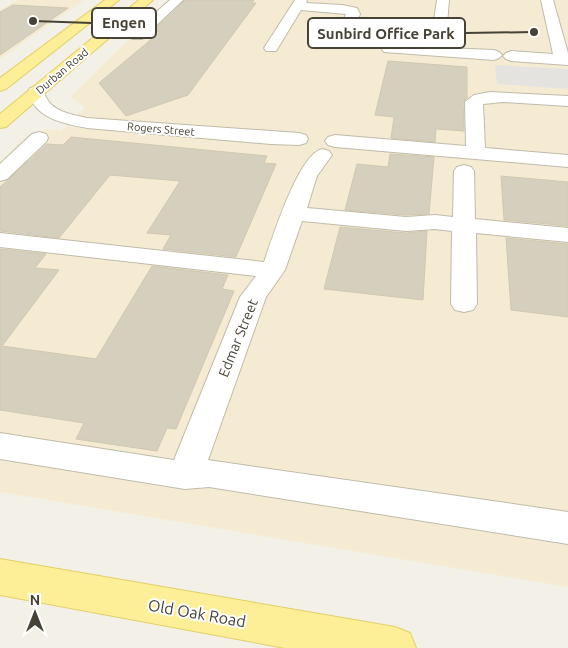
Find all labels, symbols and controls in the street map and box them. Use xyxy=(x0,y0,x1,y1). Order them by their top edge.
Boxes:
callout: Engen xyxy=(92,8,156,38)
text: Engen xyxy=(102,14,146,31)
callout: Sunbird Office Park xyxy=(308,18,465,48)
text: Sunbird Office Park xyxy=(317,25,455,42)
street label: Durban Road xyxy=(33,46,91,96)
street label: Rogers Street xyxy=(127,120,196,138)
street label: Edmar Street xyxy=(215,296,261,379)
north arrow xyxy=(10,588,60,638)
text: N xyxy=(30,592,40,608)
street label: Old Oak Road xyxy=(147,596,247,630)

